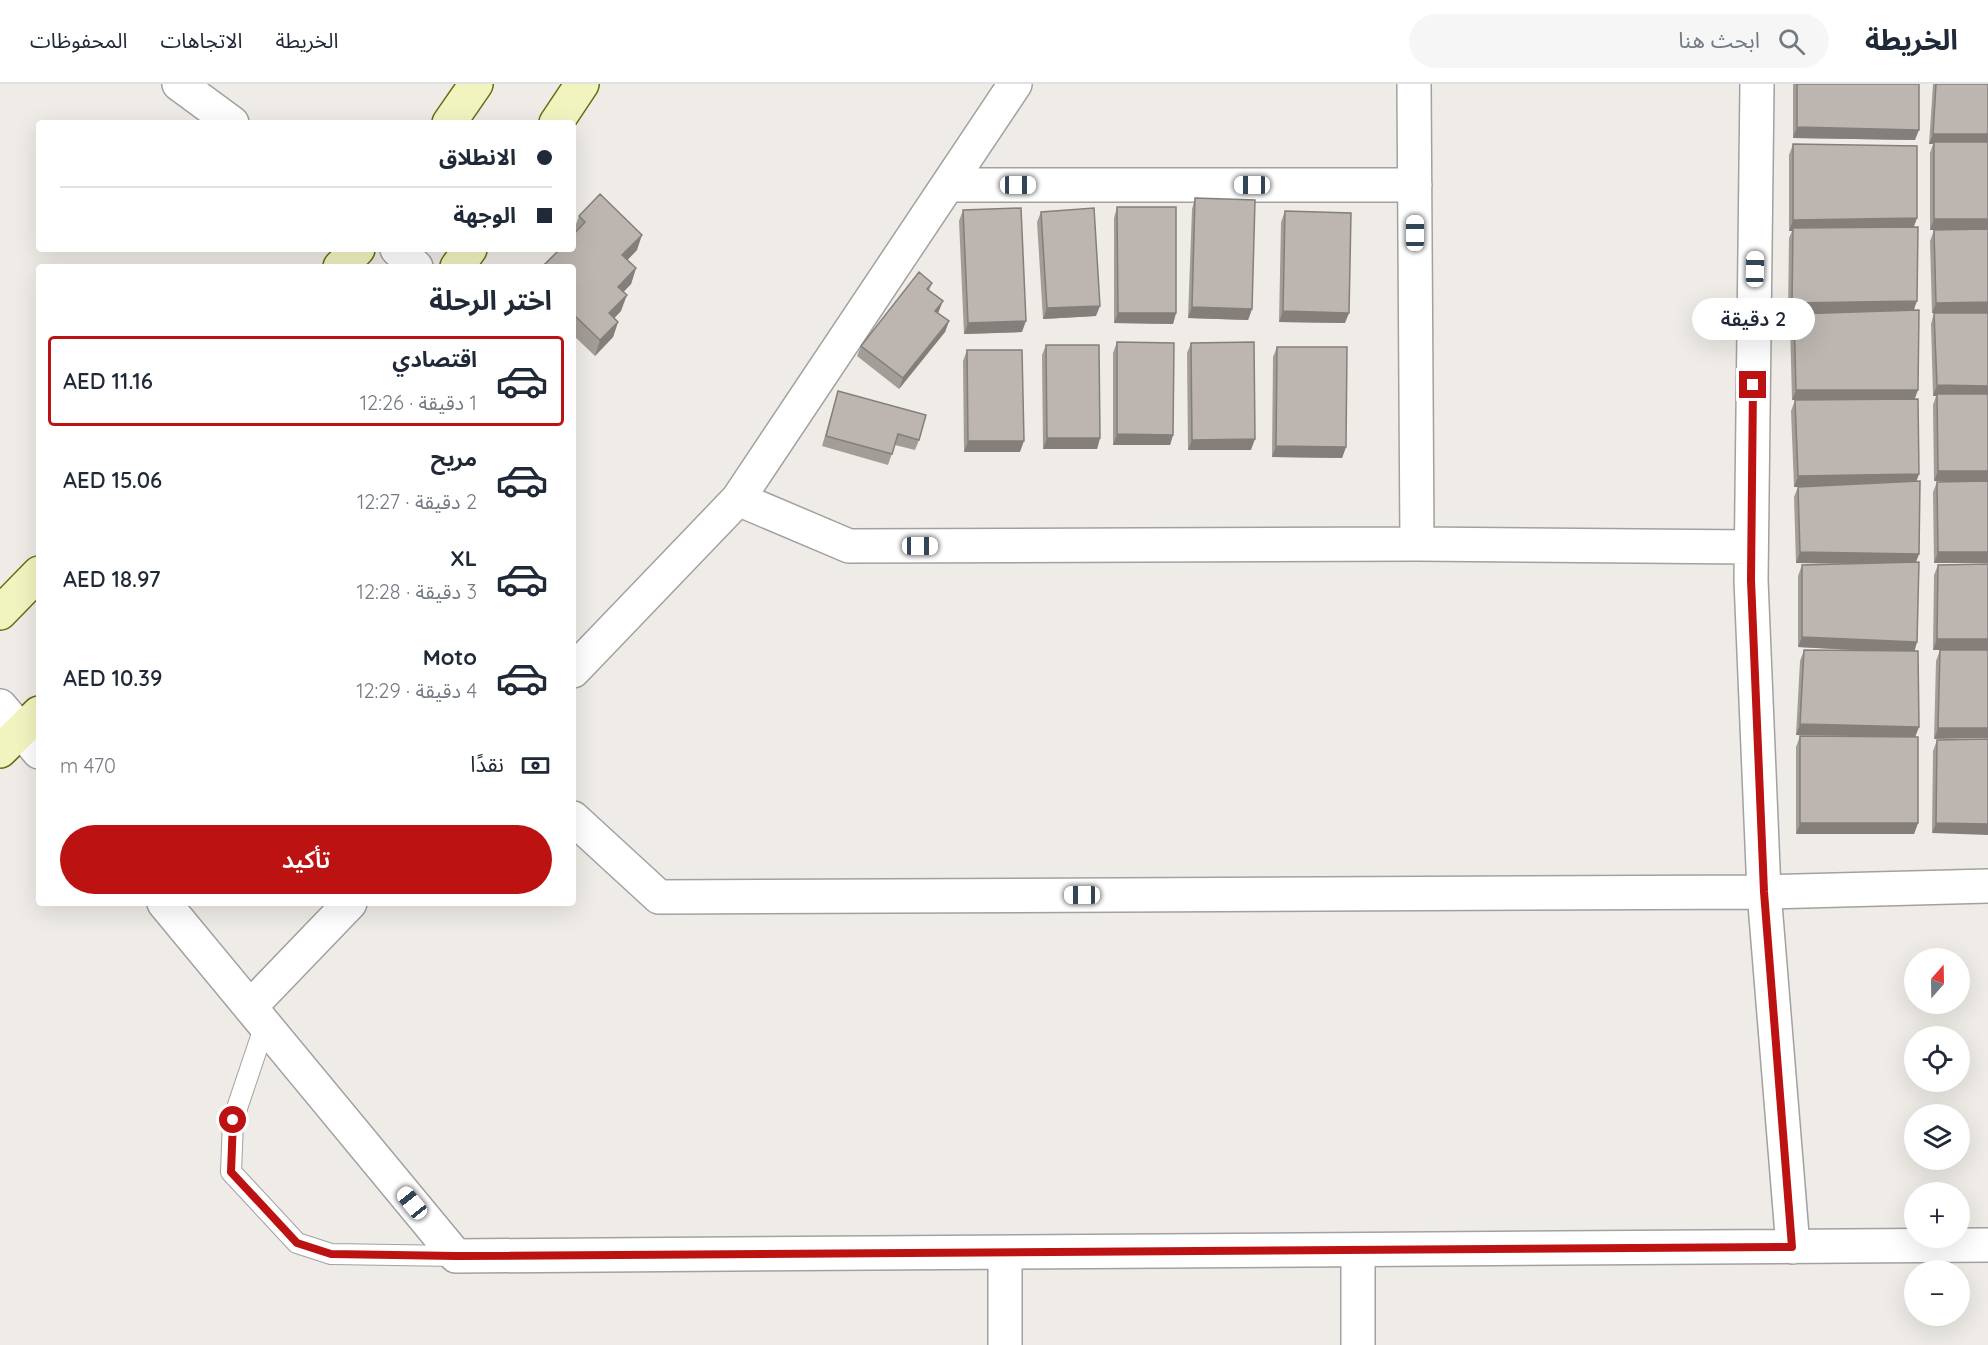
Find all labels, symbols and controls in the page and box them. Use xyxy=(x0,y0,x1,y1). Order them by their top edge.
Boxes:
search box xyxy=(1409,14,1829,68)
text: الخريطة xyxy=(1865,22,1958,57)
icon: search xyxy=(1775,25,1808,58)
text: ابحث هنا xyxy=(1678,26,1760,54)
text: المحفوظات xyxy=(30,27,127,53)
text: الاتجاهات xyxy=(160,27,242,53)
text: الخريطة xyxy=(275,27,338,53)
text: الانطلاق xyxy=(439,143,516,171)
car xyxy=(1000,176,1036,194)
car xyxy=(1234,176,1270,194)
text: الوجهة xyxy=(453,201,516,229)
car xyxy=(1406,215,1424,251)
car xyxy=(1746,251,1764,287)
text: اختر الرحلة xyxy=(429,283,552,317)
callout: 2 دقيقة xyxy=(1692,298,1814,340)
text: 2 دقيقة xyxy=(1721,306,1786,331)
text: اقتصادي xyxy=(392,345,477,373)
icon: car xyxy=(495,354,549,408)
text: AED 11.16 xyxy=(63,367,153,395)
route end xyxy=(1739,371,1766,398)
text: 1 دقيقة · 12:26 xyxy=(360,390,477,415)
text: مريح xyxy=(431,444,477,472)
icon: car xyxy=(495,453,549,507)
text: AED 15.06 xyxy=(63,466,162,494)
text: 2 دقيقة · 12:27 xyxy=(357,489,477,514)
car xyxy=(902,537,938,555)
text: XL xyxy=(450,544,477,572)
icon: car xyxy=(495,552,549,606)
text: AED 18.97 xyxy=(63,565,161,593)
text: 3 دقيقة · 12:28 xyxy=(357,579,477,604)
text: Moto xyxy=(423,643,477,671)
icon: car xyxy=(495,651,549,705)
text: AED 10.39 xyxy=(63,664,162,692)
text: 4 دقيقة · 12:29 xyxy=(356,678,477,703)
icon: cash xyxy=(519,749,552,782)
text: نقدًا xyxy=(470,750,504,778)
text: 470 m xyxy=(60,753,116,778)
button: تأكيد xyxy=(60,825,552,894)
car xyxy=(1064,886,1100,904)
north arrow xyxy=(1904,948,1970,1014)
map controls xyxy=(1904,948,1970,1326)
button: locate xyxy=(1904,1026,1970,1092)
button: layers xyxy=(1904,1104,1970,1170)
route start xyxy=(219,1106,246,1133)
button: + xyxy=(1904,1182,1970,1248)
car xyxy=(394,1183,430,1223)
button: − xyxy=(1904,1260,1970,1326)

